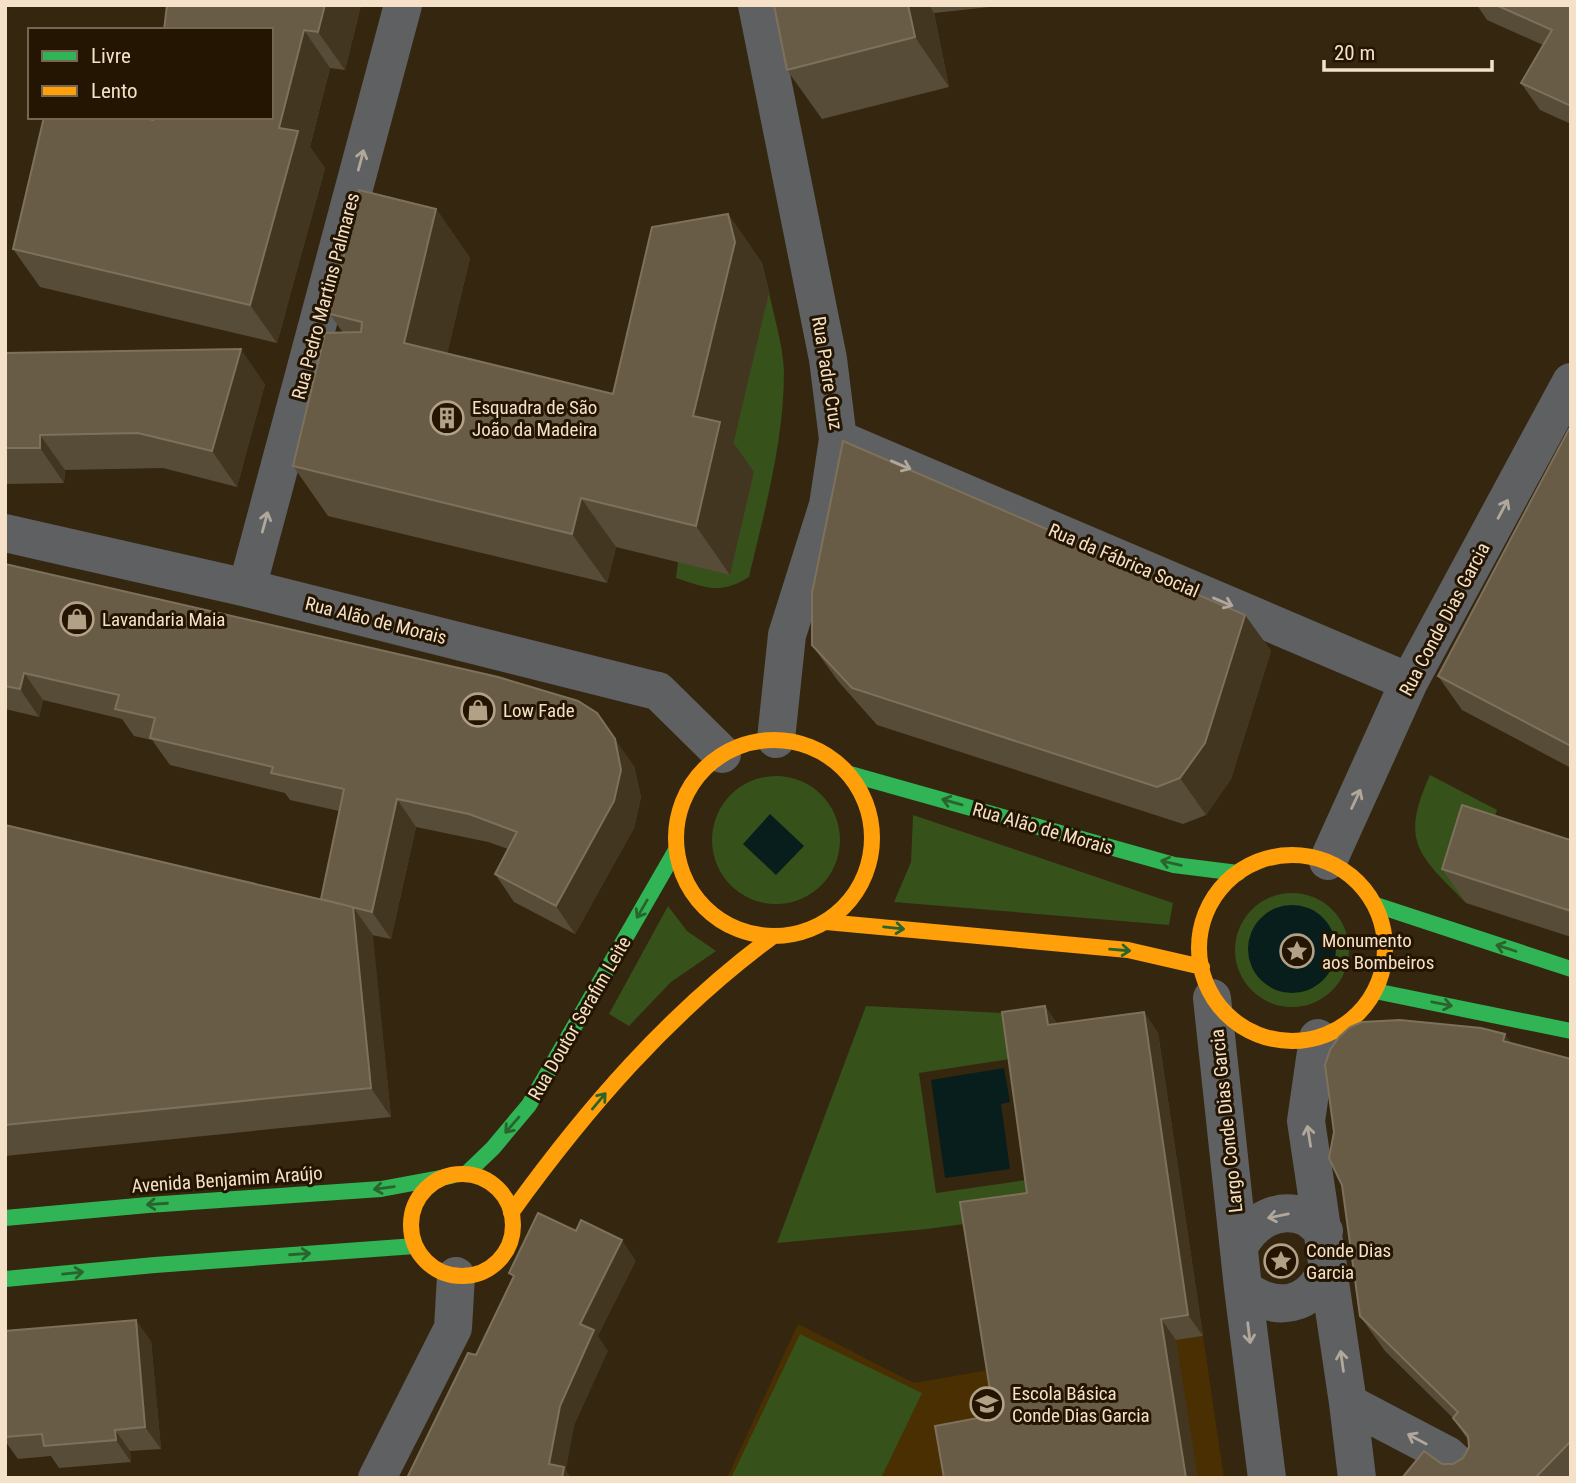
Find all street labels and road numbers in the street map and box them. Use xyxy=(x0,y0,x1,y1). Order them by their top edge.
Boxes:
street label: Rua Pedro Martins Palmares xyxy=(287,190,364,402)
street label: Rua Padre Cruz xyxy=(807,315,848,431)
street label: Rua da Fábrica Social xyxy=(1045,518,1203,603)
street label: Rua Conde Dias Garcia xyxy=(1394,539,1495,700)
street label: Rua Alão de Morais xyxy=(303,592,449,649)
street label: Rua Alão de Morais xyxy=(970,797,1116,860)
street label: Rua Doutor Serafim Leite xyxy=(523,932,636,1104)
street label: Largo Conde Dias Garcia xyxy=(1205,1028,1248,1214)
street label: Avenida Benjamim Araújo xyxy=(131,1161,323,1198)

